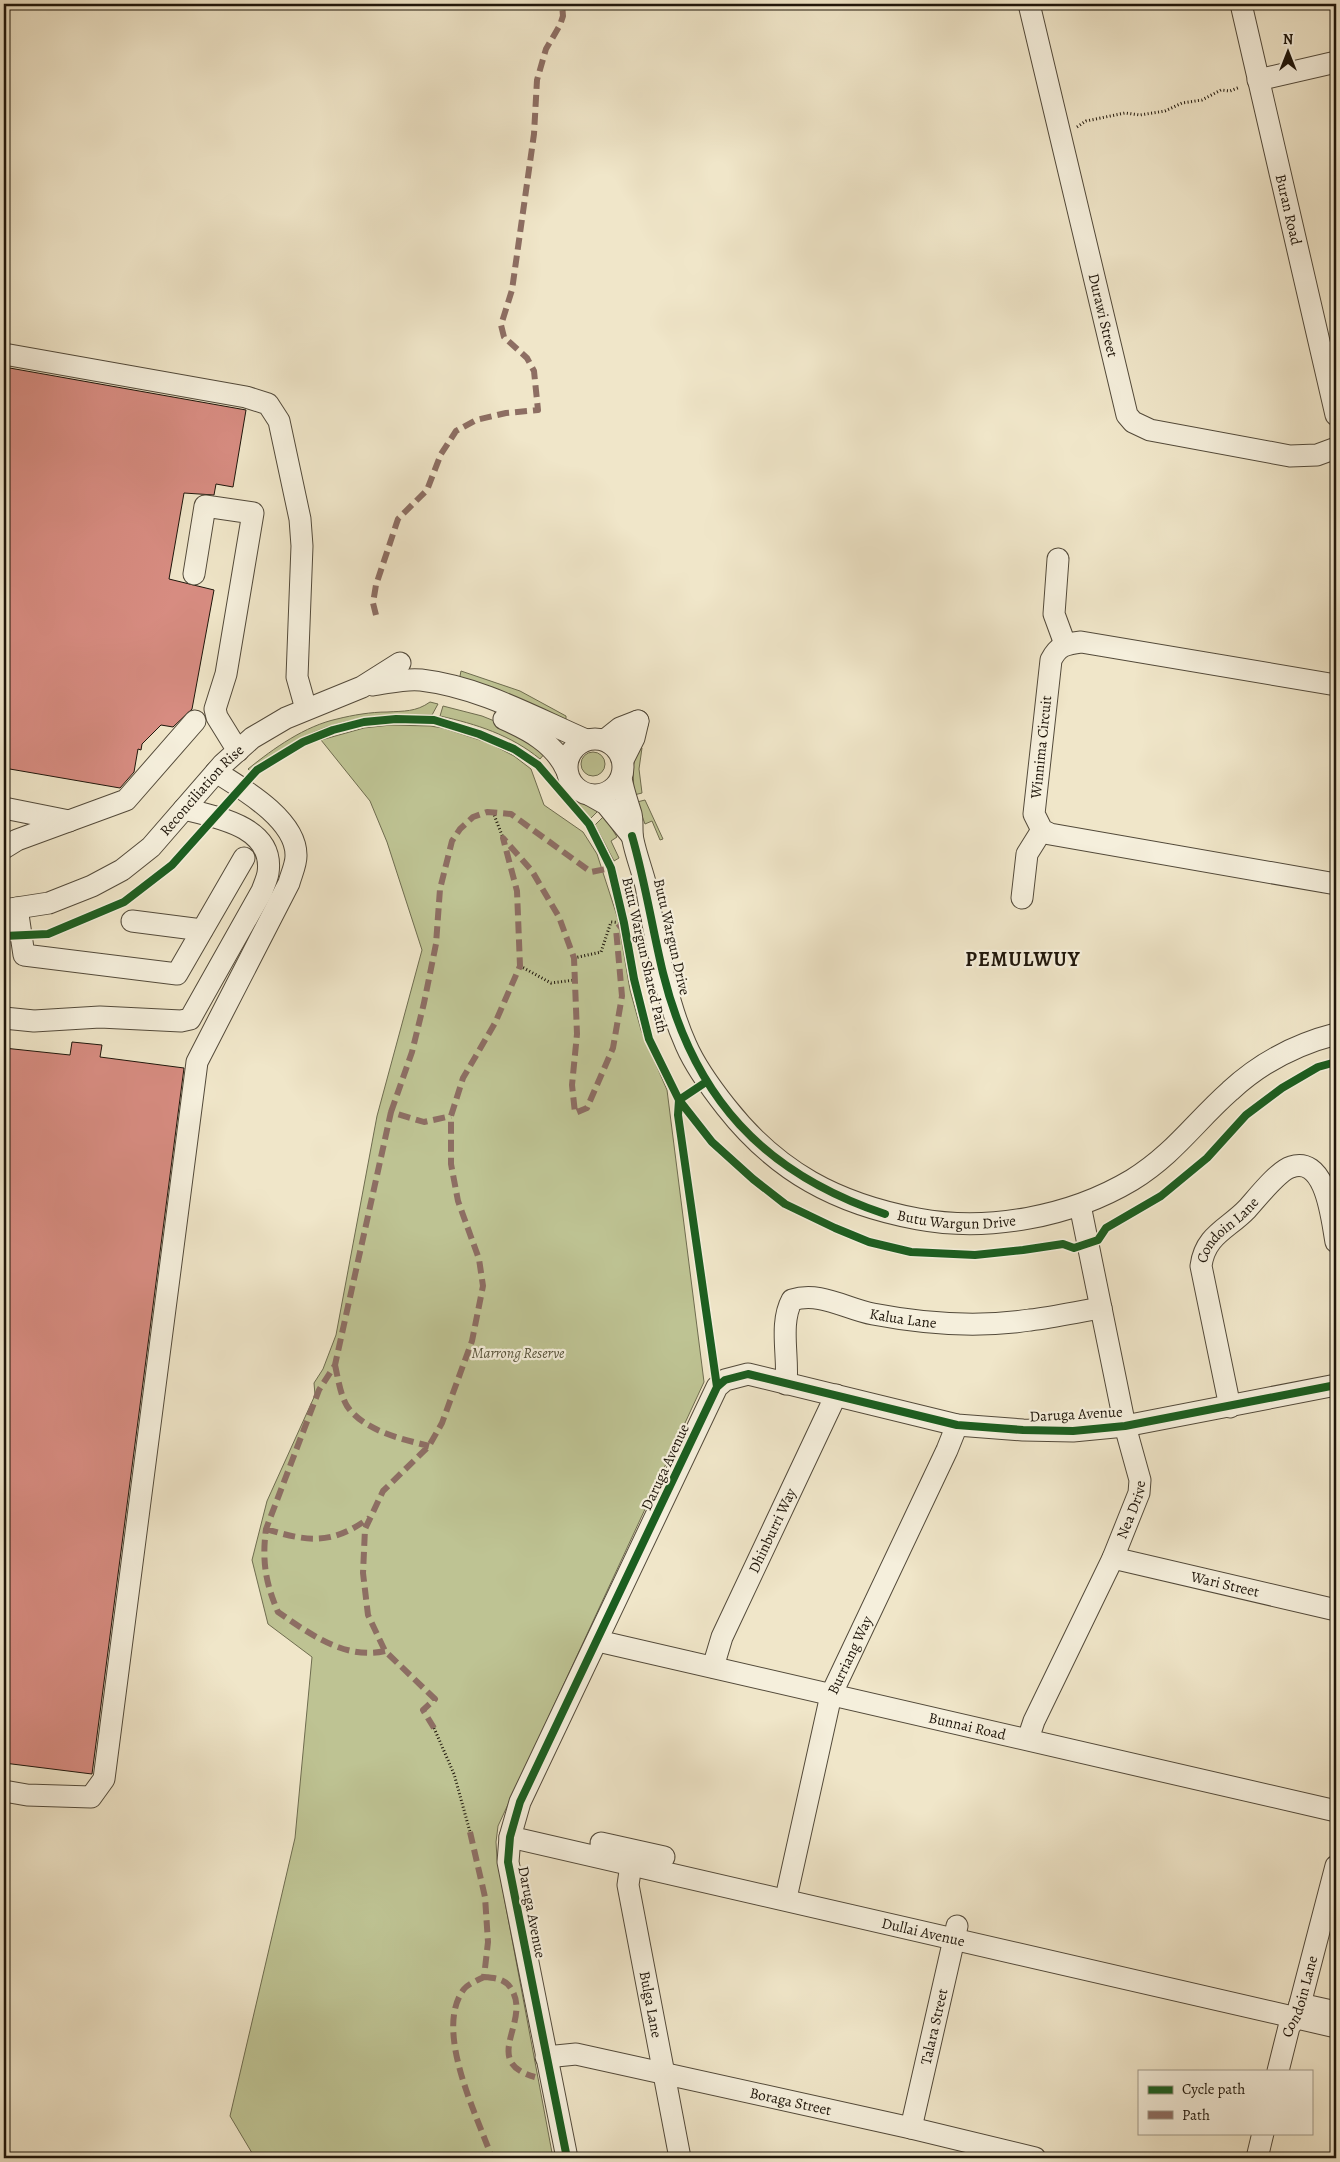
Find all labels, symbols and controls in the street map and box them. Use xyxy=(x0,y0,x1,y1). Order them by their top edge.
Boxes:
north arrow xyxy=(1262,28,1312,78)
text: N xyxy=(1283,30,1293,49)
street label: Buran Road xyxy=(1271,172,1307,248)
street label: Durawi Street xyxy=(1084,271,1123,359)
street label: Winnima Circuit xyxy=(1026,695,1056,800)
street label: Reconciliation Rise xyxy=(155,740,248,840)
street label: Butu Wargun Shared Path xyxy=(617,875,673,1035)
street label: Butu Wargun Drive xyxy=(649,877,695,998)
district label: PEMULWUY xyxy=(965,946,1081,973)
street label: Condoin Lane xyxy=(1192,1192,1263,1265)
street label: Butu Wargun Drive xyxy=(895,1205,1017,1234)
street label: Kalua Lane xyxy=(868,1304,938,1333)
park label: Marrong Reserve xyxy=(472,1343,565,1363)
street label: Daruga Avenue xyxy=(1029,1402,1123,1426)
street label: Daruga Avenue xyxy=(636,1420,694,1514)
street label: Nea Drive xyxy=(1112,1480,1150,1542)
street label: Dhinburri Way xyxy=(744,1485,801,1576)
street label: Wari Street xyxy=(1188,1566,1261,1602)
street label: Burriang Way xyxy=(823,1612,877,1698)
street label: Bunnai Road xyxy=(927,1707,1009,1745)
street label: Daruga Avenue xyxy=(513,1864,551,1960)
street label: Dullai Avenue xyxy=(880,1913,967,1951)
street label: Condoin Lane xyxy=(1277,1953,1322,2039)
street label: Bulga Lane xyxy=(635,1969,667,2040)
street label: Talara Street xyxy=(916,1986,952,2067)
legend xyxy=(1138,2070,1312,2134)
text: Cycle path xyxy=(1182,2079,1245,2099)
street label: Boraga Street xyxy=(748,2083,833,2120)
text: Path xyxy=(1182,2105,1210,2125)

